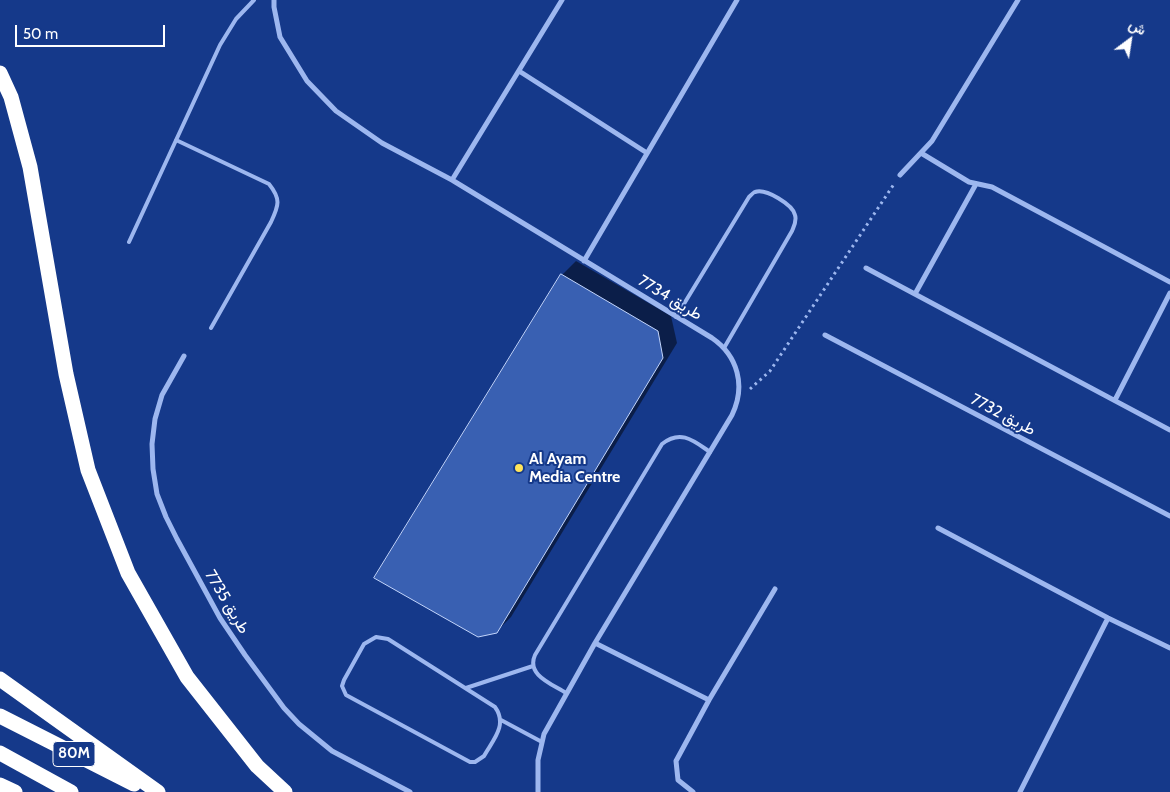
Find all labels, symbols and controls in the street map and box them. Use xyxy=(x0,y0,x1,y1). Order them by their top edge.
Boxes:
scale bar xyxy=(18,15,168,47)
north arrow xyxy=(1105,15,1155,65)
text: ش xyxy=(1126,15,1150,39)
text: 50 m xyxy=(23,25,58,43)
street label: طريق 7734 xyxy=(634,271,706,325)
street label: طريق 7732 xyxy=(967,390,1039,440)
place label: Al Ayam Media Centre xyxy=(529,449,620,487)
marker: Al Ayam Media Centre xyxy=(513,462,525,474)
street label: طريق 7735 xyxy=(201,567,253,637)
road number: 80M xyxy=(53,742,95,766)

